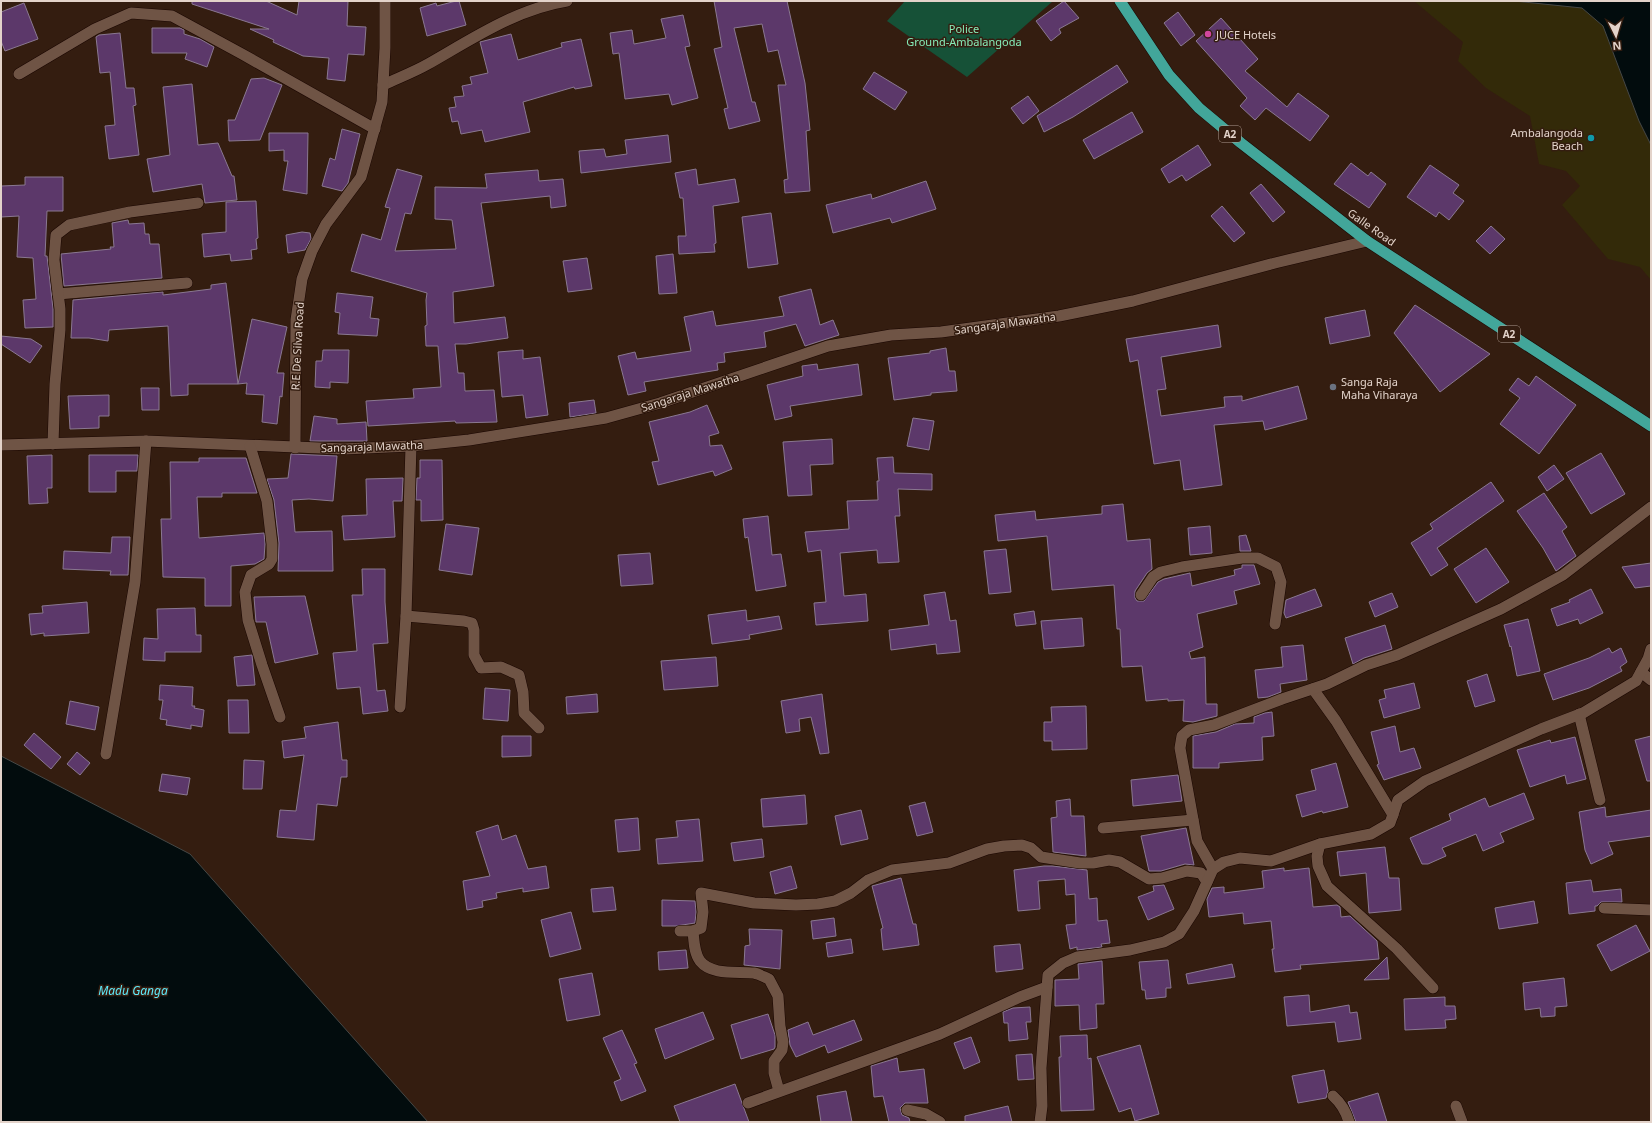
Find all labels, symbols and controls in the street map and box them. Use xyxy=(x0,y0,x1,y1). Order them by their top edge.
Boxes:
north arrow xyxy=(1596,16,1636,56)
park label: Police Ground-Ambalangoda xyxy=(906,21,1022,49)
place label: JUCE Hotels xyxy=(1215,27,1276,42)
marker: JUCE Hotels xyxy=(1203,29,1213,39)
text: N xyxy=(1612,39,1622,54)
place label: Ambalangoda Beach xyxy=(1511,125,1583,153)
road number: A2 xyxy=(1219,126,1241,142)
marker: Ambalangoda Beach xyxy=(1586,133,1596,143)
street label: Galle Road xyxy=(1345,205,1399,249)
street label: R.E De Silva Road xyxy=(287,301,307,391)
street label: Sangaraja Mawatha xyxy=(953,308,1057,338)
road number: A2 xyxy=(1498,326,1520,342)
street label: Sangaraja Mawatha xyxy=(639,369,741,415)
place label: Sanga Raja Maha Viharaya xyxy=(1341,374,1418,402)
marker: Sanga Raja Maha Viharaya xyxy=(1328,382,1338,392)
street label: Sangaraja Mawatha xyxy=(321,437,423,455)
water label: Madu Ganga xyxy=(98,982,168,999)

